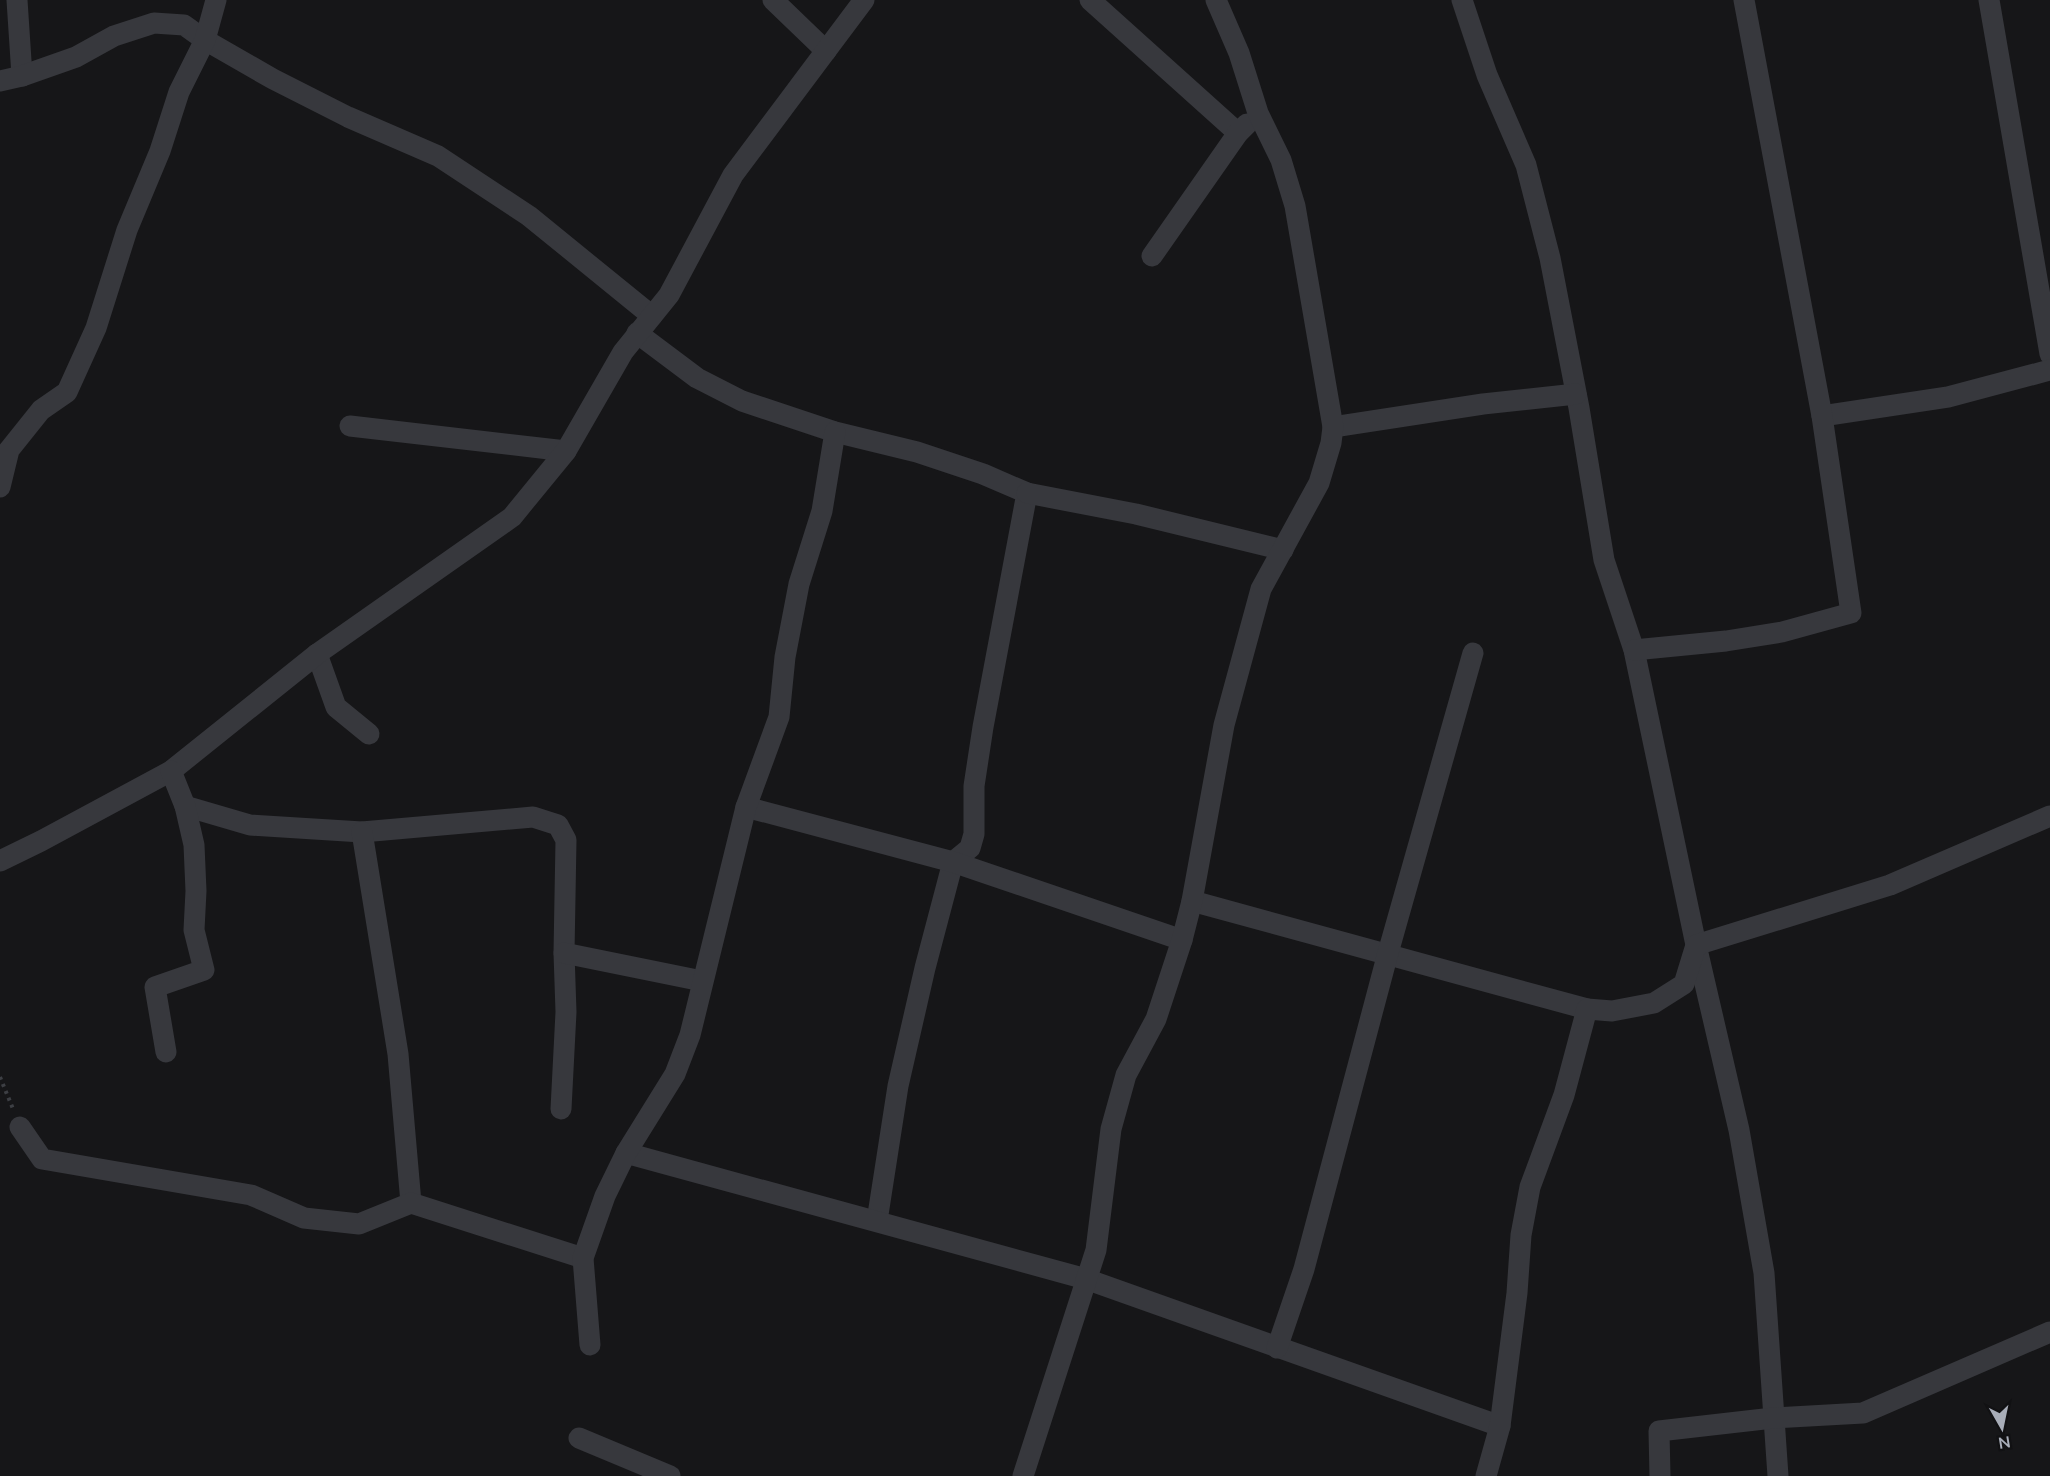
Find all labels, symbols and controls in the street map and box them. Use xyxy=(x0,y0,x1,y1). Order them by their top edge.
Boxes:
north arrow xyxy=(1972,1398,2032,1458)
text: N xyxy=(1997,1432,2012,1454)

